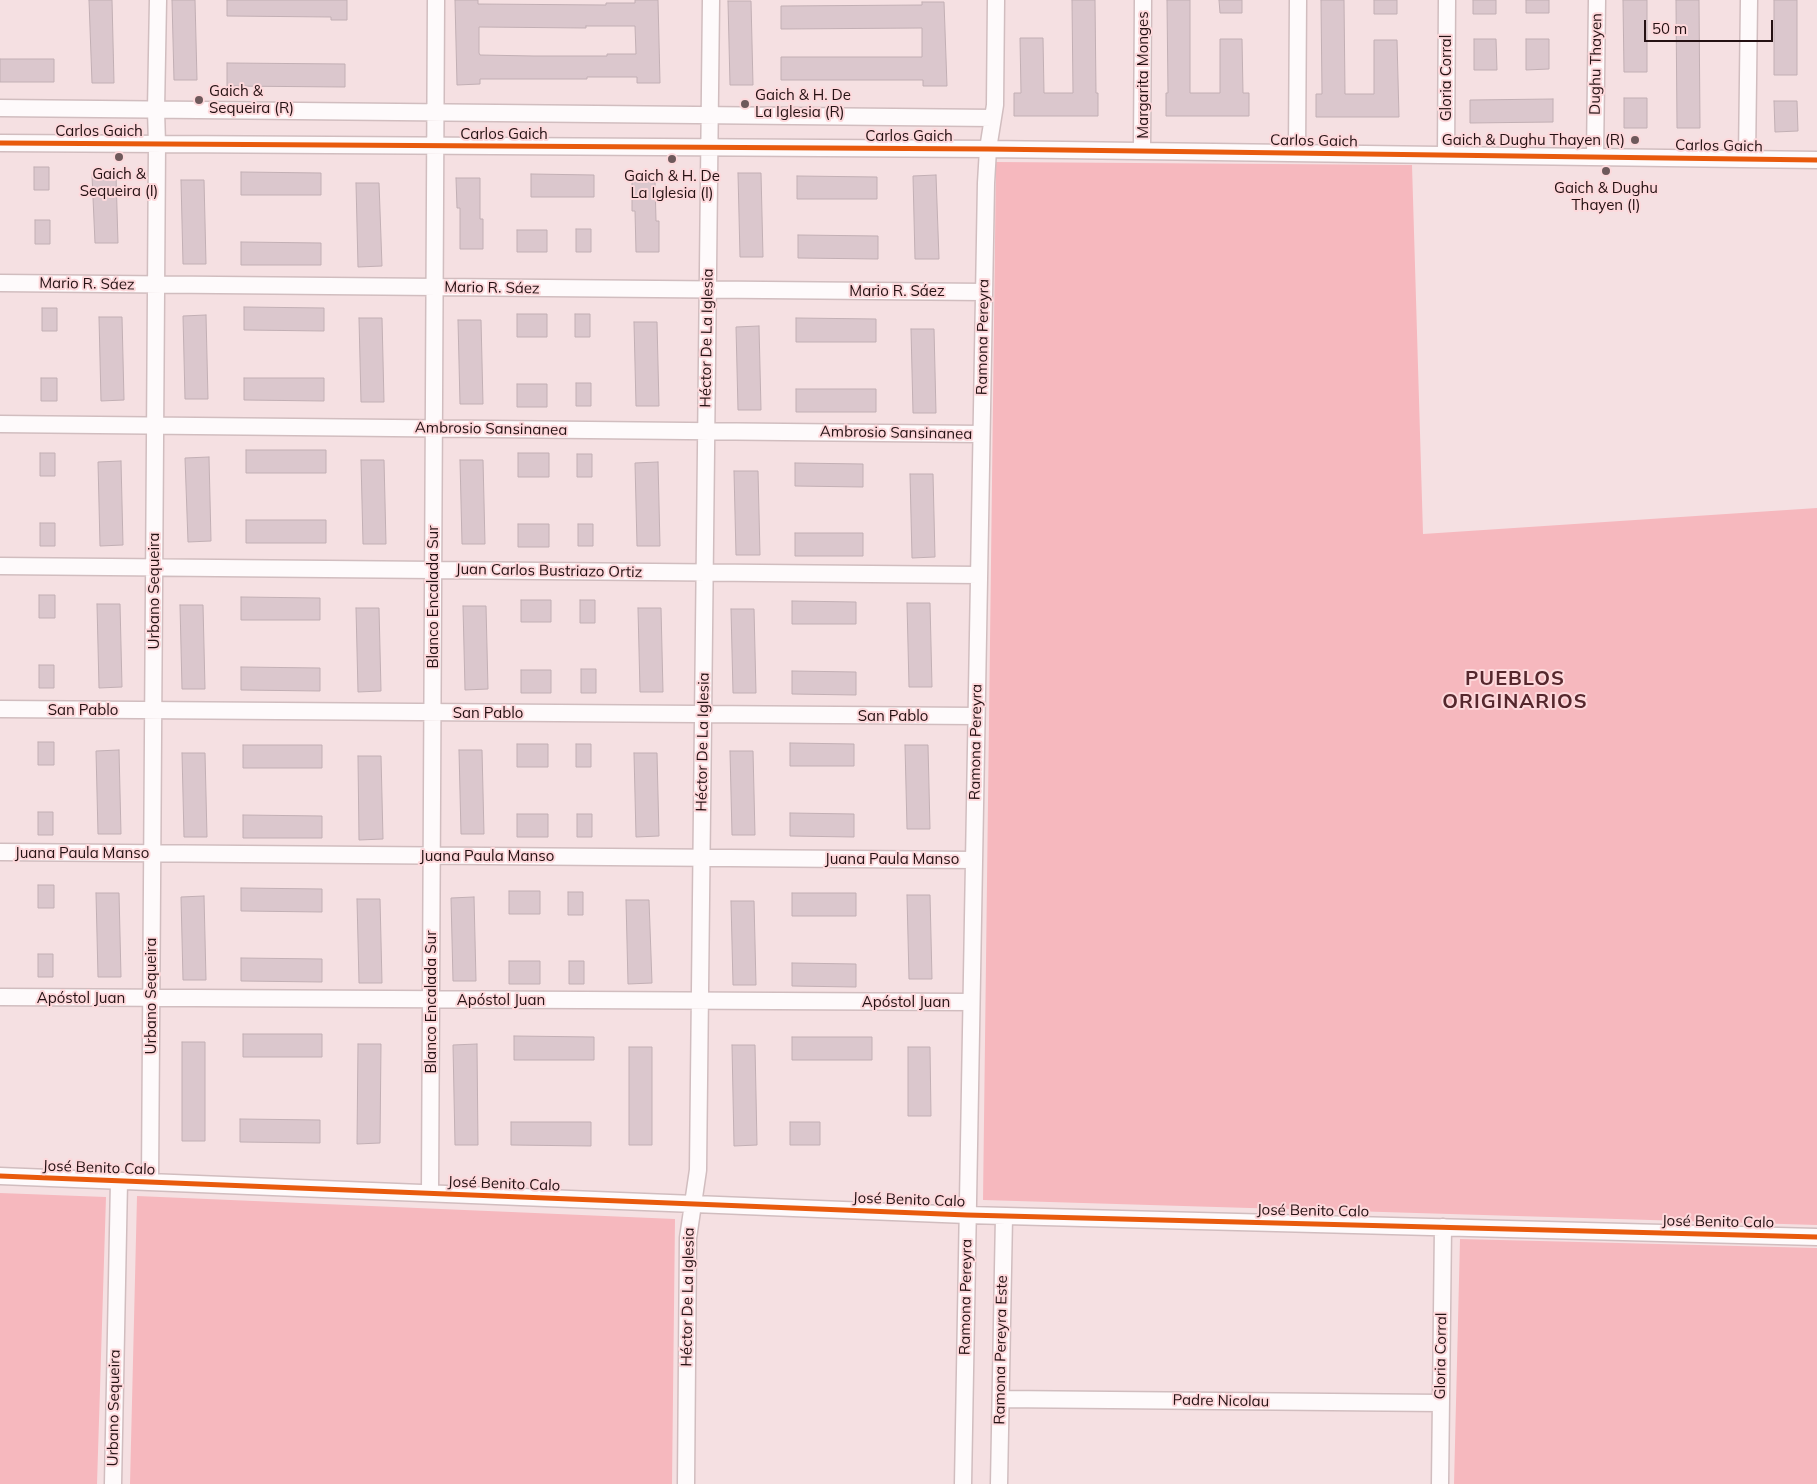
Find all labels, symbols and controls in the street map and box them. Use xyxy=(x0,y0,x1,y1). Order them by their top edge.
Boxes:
scale bar xyxy=(1647,10,1776,42)
street label: Margarita Monges xyxy=(1134,11,1152,139)
street label: Dughu Thayen xyxy=(1586,13,1606,115)
text: 50 m xyxy=(1652,19,1687,38)
street label: Gloria Corral xyxy=(1437,35,1455,121)
place label: Gaich & Sequeira (R) xyxy=(209,82,294,117)
place label: Gaich & H. De La Iglesia (R) xyxy=(755,86,851,121)
marker: Gaich & Sequeira (R) xyxy=(193,94,205,106)
marker: Gaich & H. De La Iglesia (R) xyxy=(739,98,751,110)
street label: Carlos Gaich xyxy=(55,122,143,140)
street label: Carlos Gaich xyxy=(460,125,548,143)
street label: Carlos Gaich xyxy=(865,127,953,145)
street label: Carlos Gaich xyxy=(1270,131,1358,151)
place label: Gaich & Dughu Thayen (R) xyxy=(1442,131,1625,149)
marker: Gaich & Dughu Thayen (R) xyxy=(1629,134,1641,146)
street label: Carlos Gaich xyxy=(1675,136,1763,156)
marker: Gaich & Sequeira (I) xyxy=(113,151,125,163)
marker: Gaich & H. De La Iglesia (I) xyxy=(666,153,678,165)
place label: Gaich & Sequeira (I) xyxy=(80,165,158,200)
marker: Gaich & Dughu Thayen (I) xyxy=(1600,165,1612,177)
place label: Gaich & H. De La Iglesia (I) xyxy=(624,167,720,202)
place label: Gaich & Dughu Thayen (I) xyxy=(1554,179,1658,214)
street label: Héctor De La Iglesia xyxy=(697,268,717,408)
street label: Mario R. Sáez xyxy=(39,274,135,294)
street label: Mario R. Sáez xyxy=(444,278,540,298)
street label: Ramona Pereyra xyxy=(973,279,993,395)
street label: Mario R. Sáez xyxy=(849,282,945,300)
street label: Ambrosio Sansinanea xyxy=(415,419,567,439)
street label: Ambrosio Sansinanea xyxy=(820,423,972,443)
street label: Blanco Encalada Sur xyxy=(424,525,442,669)
street label: Urbano Sequeira xyxy=(145,533,163,649)
street label: Juan Carlos Bustriazo Ortiz xyxy=(455,560,643,582)
district label: PUEBLOS ORIGINARIOS xyxy=(1441,667,1589,714)
street label: Héctor De La Iglesia xyxy=(693,672,713,812)
street label: Ramona Pereyra xyxy=(966,684,986,800)
street label: San Pablo xyxy=(48,701,118,719)
street label: San Pablo xyxy=(453,704,523,722)
street label: San Pablo xyxy=(858,707,928,725)
street label: Juana Paula Manso xyxy=(15,844,149,862)
street label: Juana Paula Manso xyxy=(420,847,554,865)
street label: Juana Paula Manso xyxy=(825,850,959,868)
street label: Blanco Encalada Sur xyxy=(422,930,440,1074)
street label: Urbano Sequeira xyxy=(142,938,160,1054)
street label: Apóstol Juan xyxy=(37,989,125,1007)
street label: Apóstol Juan xyxy=(457,991,545,1009)
street label: Apóstol Juan xyxy=(862,993,950,1011)
street label: José Benito Calo xyxy=(42,1157,156,1179)
street label: José Benito Calo xyxy=(447,1173,561,1195)
street label: José Benito Calo xyxy=(852,1189,966,1211)
street label: José Benito Calo xyxy=(1257,1201,1369,1221)
street label: José Benito Calo xyxy=(1662,1212,1774,1232)
street label: Héctor De La Iglesia xyxy=(678,1227,698,1367)
street label: Ramona Pereyra xyxy=(956,1239,976,1355)
street label: Ramona Pereyra Este xyxy=(991,1275,1011,1425)
street label: Gloria Corral xyxy=(1431,1312,1451,1400)
street label: Urbano Sequeira xyxy=(104,1349,124,1467)
street label: Padre Nicolau xyxy=(1173,1391,1269,1411)

